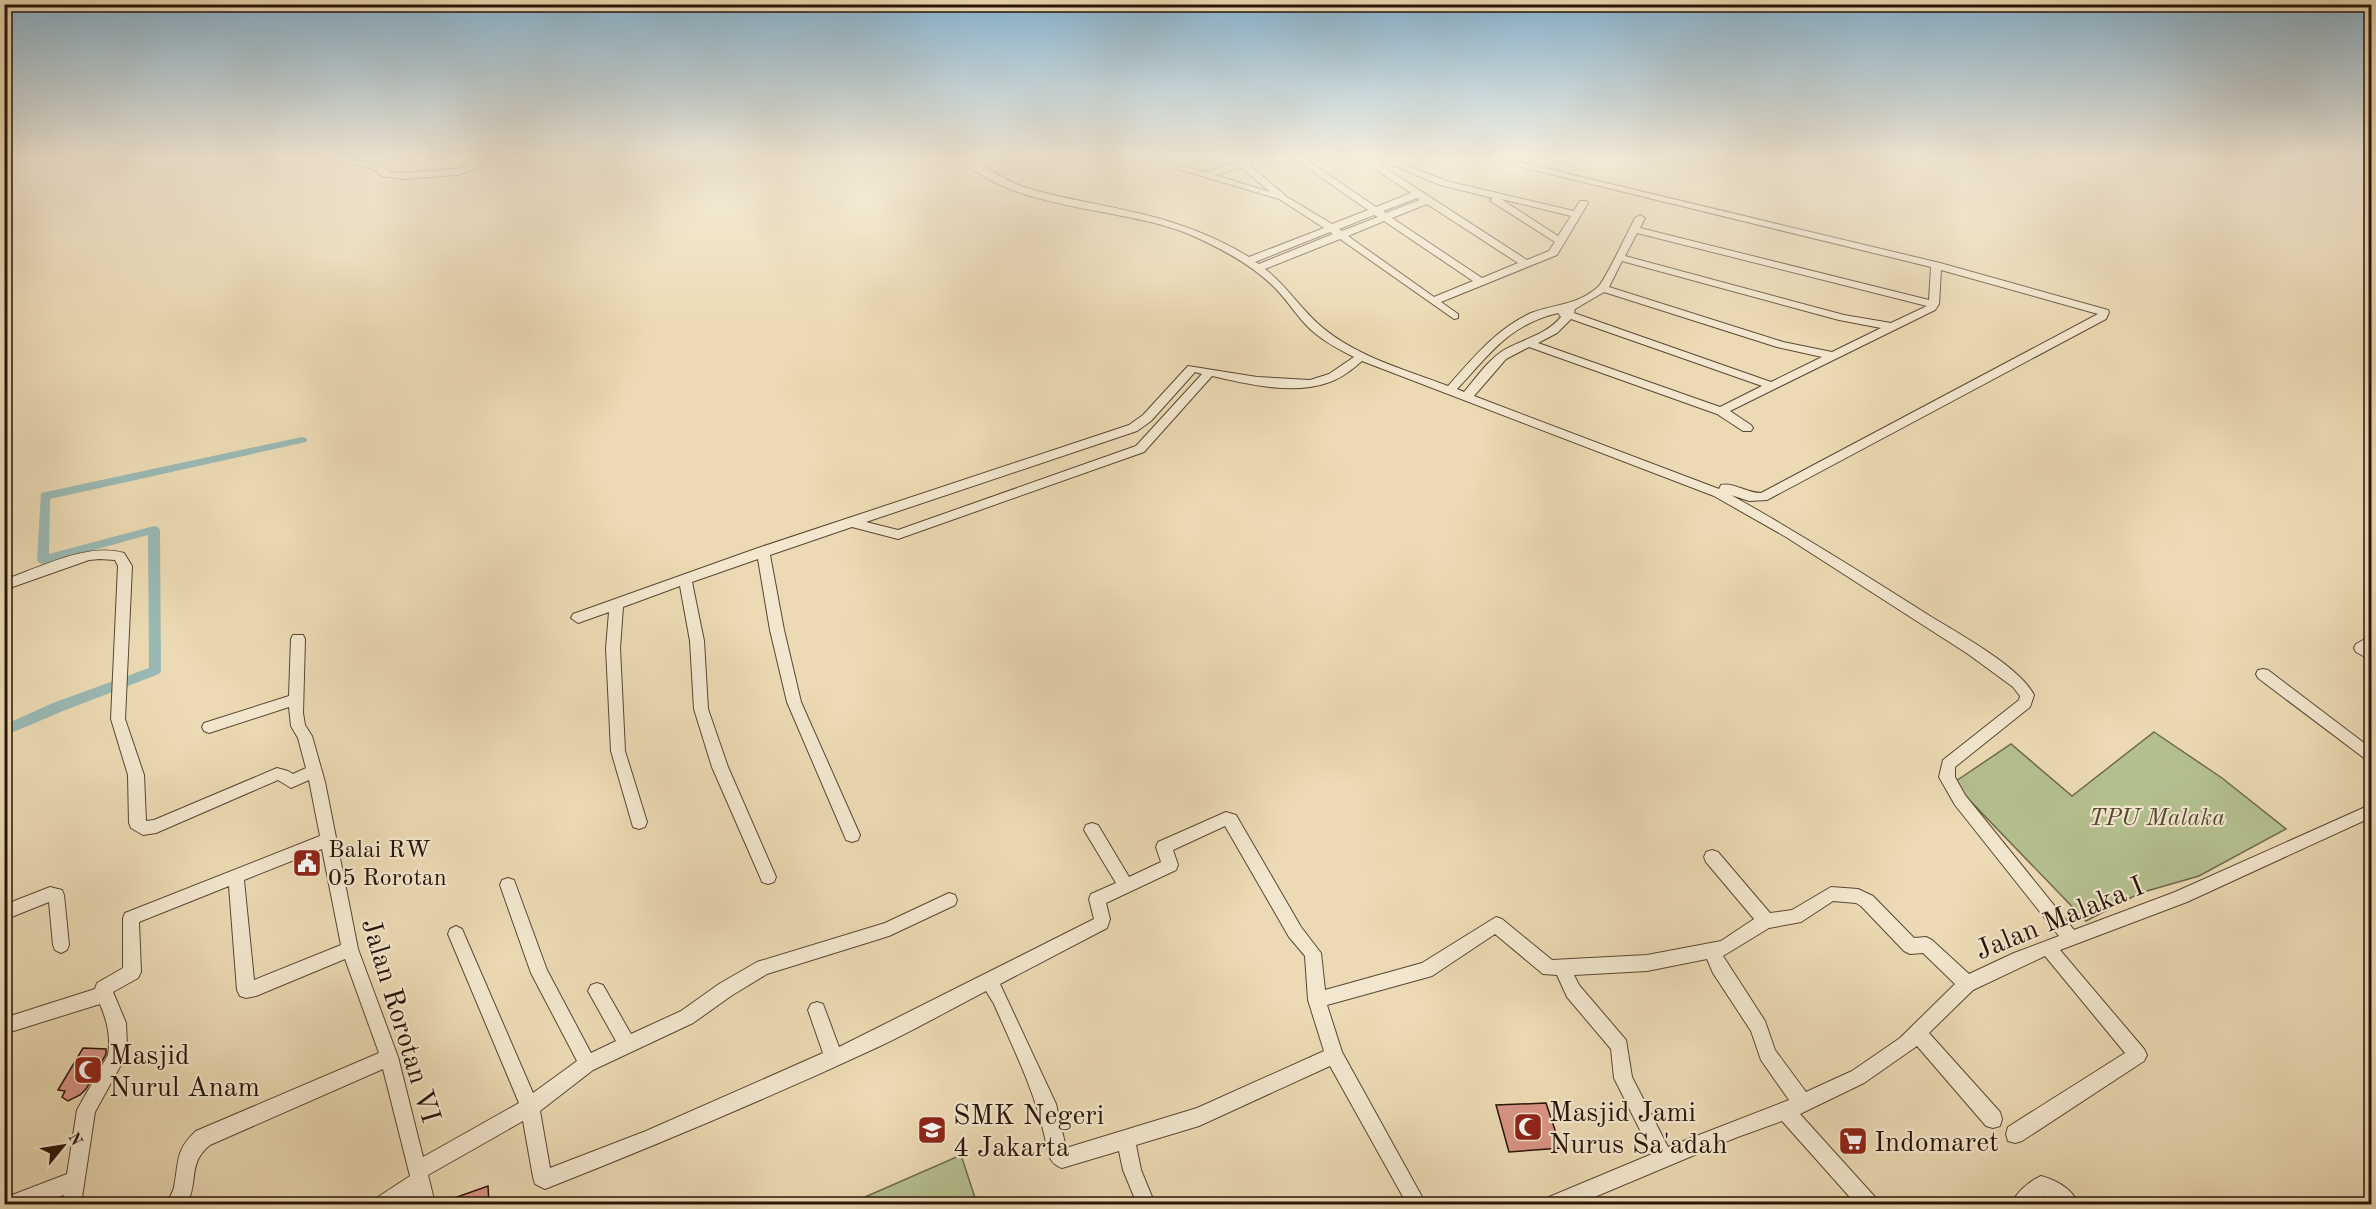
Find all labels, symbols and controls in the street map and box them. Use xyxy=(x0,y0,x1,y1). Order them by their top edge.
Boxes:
park label: TPU Malaka xyxy=(2089,807,2225,831)
place label: Balai RW 05 Rorotan xyxy=(328,839,447,891)
public building icon: Balai RW 05 Rorotan xyxy=(291,847,323,879)
street label: Jalan Malaka I xyxy=(1972,873,2148,966)
street label: Jalan Rorotan VI xyxy=(355,915,443,1126)
place label: Masjid Nurul Anam xyxy=(109,1043,260,1103)
mosque icon: Masjid Nurul Anam xyxy=(72,1054,104,1086)
place label: Masjid Jami Nurus Sa'adah xyxy=(1549,1100,1727,1160)
place label: SMK Negeri 4 Jakarta xyxy=(953,1103,1104,1163)
mosque icon: Masjid Jami Nurus Sa'adah xyxy=(1512,1111,1544,1143)
school or university icon: SMK Negeri 4 Jakarta xyxy=(916,1114,948,1146)
north arrow xyxy=(33,1116,93,1176)
supermarket icon: Indomaret xyxy=(1837,1125,1869,1157)
text: N xyxy=(64,1130,85,1149)
place label: Indomaret xyxy=(1874,1130,1999,1158)

